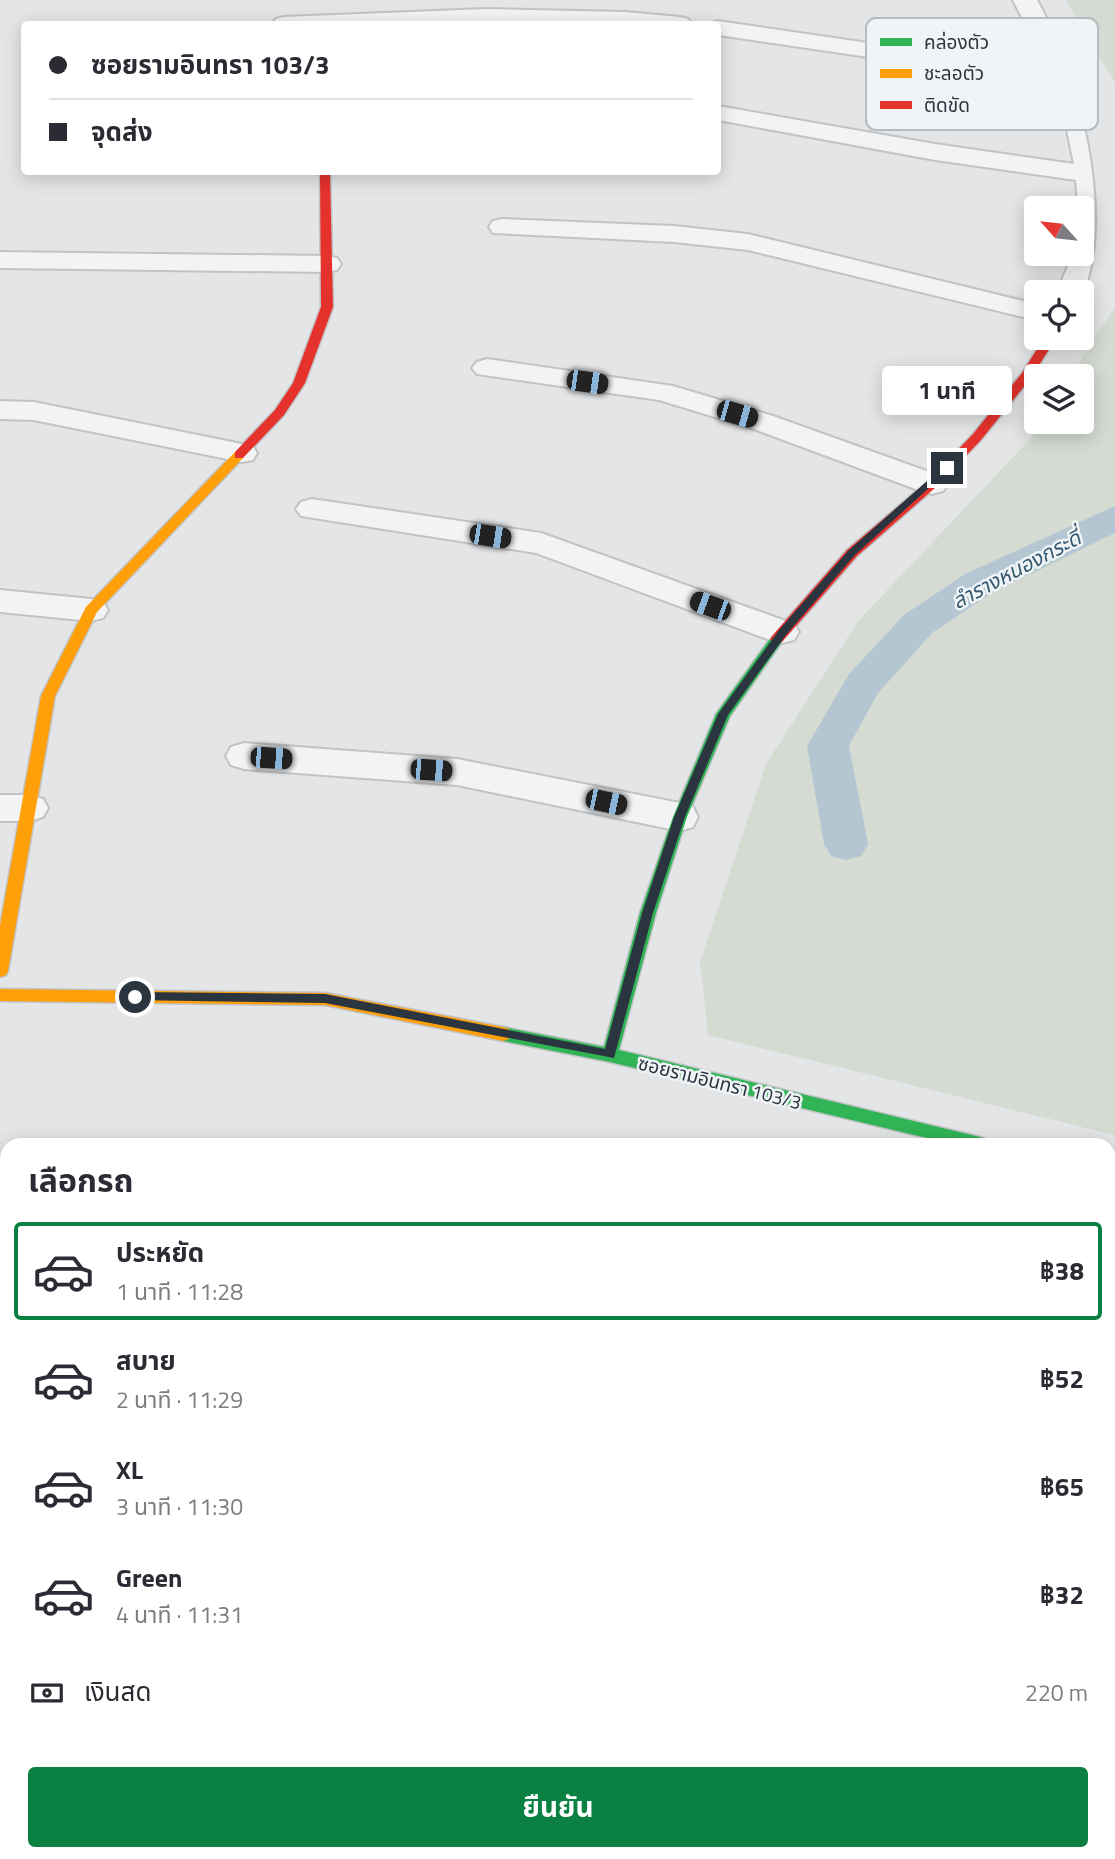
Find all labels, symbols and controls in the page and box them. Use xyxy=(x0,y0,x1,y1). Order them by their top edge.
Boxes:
legend xyxy=(866,18,1098,130)
text: คล่องตัว xyxy=(924,27,989,56)
text: ซอยรามอินทรา 103/3 xyxy=(91,45,330,84)
text: ชะลอตัว xyxy=(924,58,984,87)
text: ติดขัด xyxy=(924,90,970,119)
text: จุดส่ง xyxy=(91,112,153,151)
north arrow xyxy=(1024,196,1094,266)
map controls xyxy=(1024,196,1094,434)
button: locate xyxy=(1024,280,1094,350)
button: layers xyxy=(1024,364,1094,434)
callout: 1 นาที xyxy=(882,366,1012,416)
car xyxy=(565,369,610,395)
text: 1 นาที xyxy=(918,373,976,408)
car xyxy=(714,398,761,430)
route end xyxy=(931,452,963,484)
water label: ลำรางหนองกระดี่ xyxy=(946,520,1090,616)
car xyxy=(468,522,513,550)
car xyxy=(687,589,734,623)
car xyxy=(250,746,293,770)
car xyxy=(410,758,453,782)
car xyxy=(584,787,629,817)
route start xyxy=(119,981,151,1013)
street label: ซอยรามอินทรา 103/3 xyxy=(635,1048,805,1116)
text: เลือกรถ xyxy=(28,1156,133,1204)
text: ประหยัด xyxy=(116,1233,204,1272)
icon: car xyxy=(32,1240,95,1303)
text: ฿38 xyxy=(1040,1251,1084,1290)
text: 1 นาที · 11:28 xyxy=(116,1274,243,1309)
text: สบาย xyxy=(116,1341,176,1380)
icon: car xyxy=(32,1348,95,1411)
text: ฿52 xyxy=(1040,1359,1084,1398)
text: 2 นาที · 11:29 xyxy=(116,1382,243,1417)
text: XL xyxy=(116,1450,143,1489)
icon: car xyxy=(32,1456,95,1519)
text: ฿65 xyxy=(1040,1467,1084,1506)
text: 3 นาที · 11:30 xyxy=(116,1489,243,1524)
text: Green xyxy=(116,1558,182,1597)
icon: car xyxy=(32,1564,95,1627)
text: ฿32 xyxy=(1040,1575,1084,1614)
text: 4 นาที · 11:31 xyxy=(116,1597,243,1632)
text: เงินสด xyxy=(84,1672,151,1711)
icon: cash xyxy=(28,1674,66,1712)
text: 220 m xyxy=(1025,1675,1088,1710)
button: ยืนยัน xyxy=(28,1767,1088,1847)

